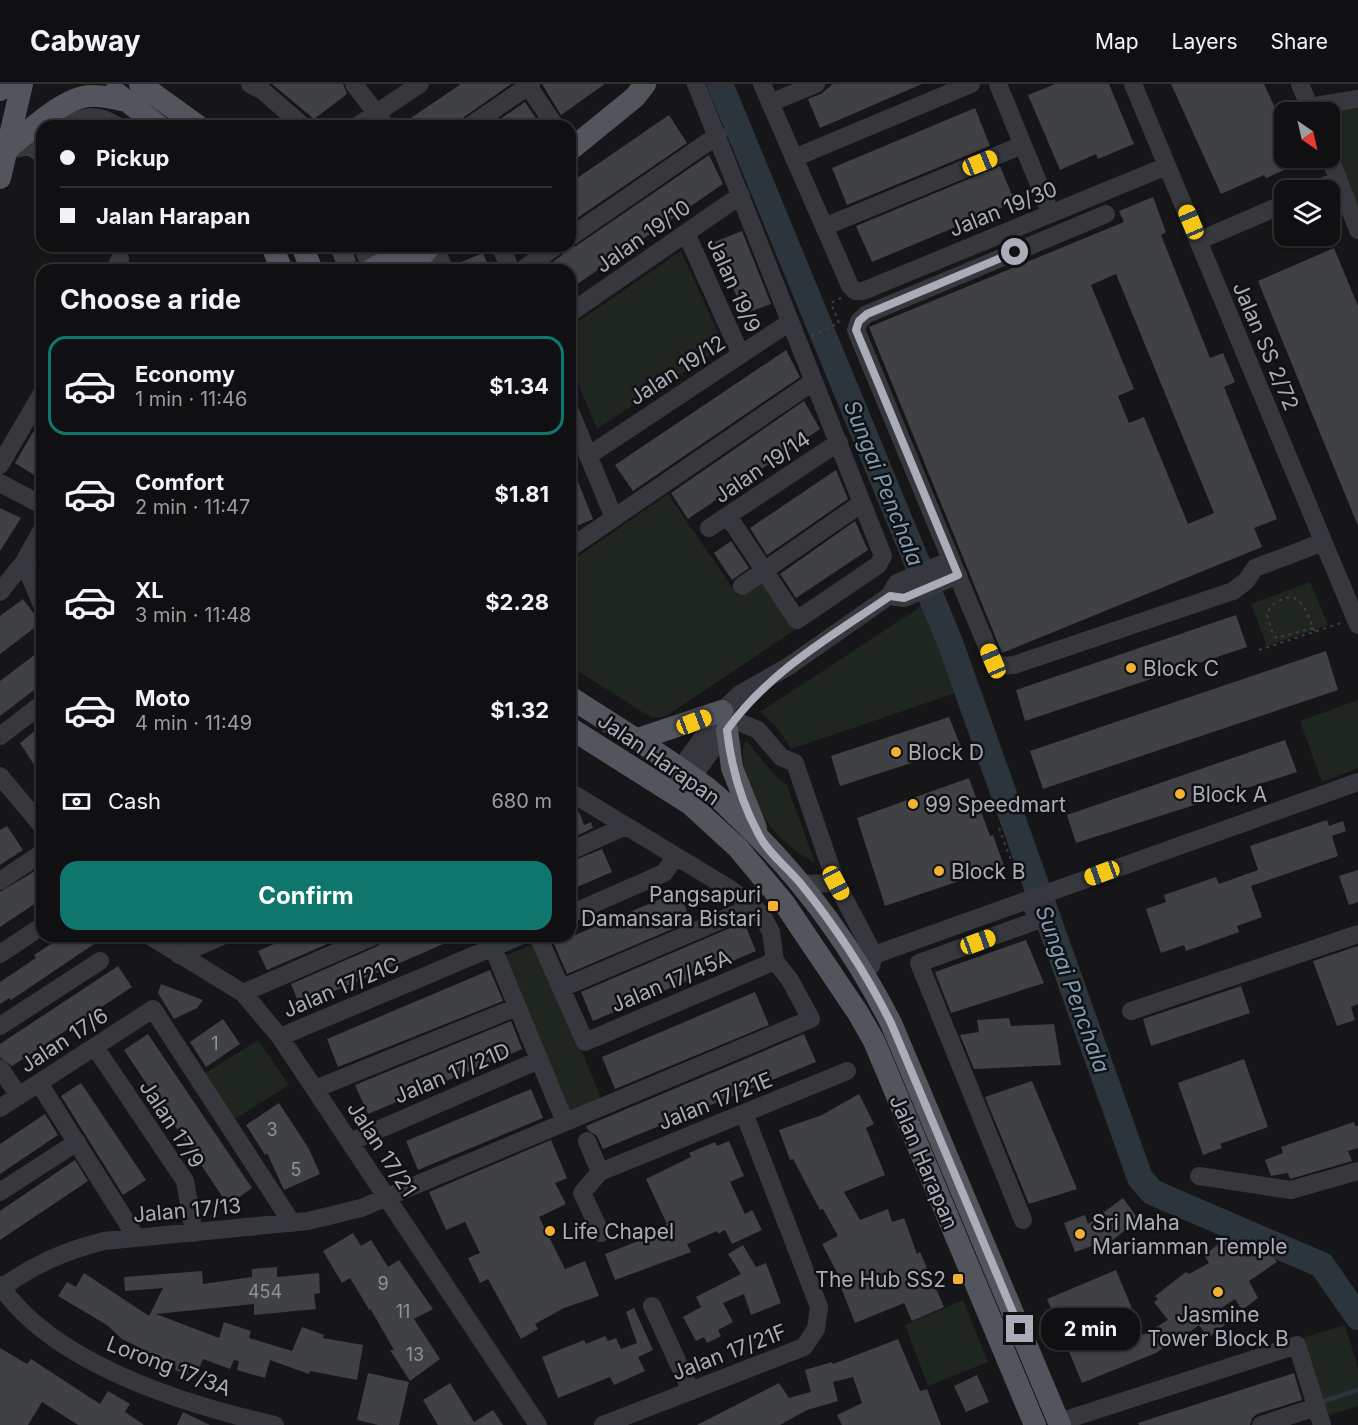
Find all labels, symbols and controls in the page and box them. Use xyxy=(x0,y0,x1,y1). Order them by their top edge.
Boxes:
text: Cabway xyxy=(30,24,141,58)
text: Map xyxy=(1095,29,1139,54)
text: Layers xyxy=(1172,29,1238,54)
text: Share xyxy=(1271,29,1328,54)
north arrow xyxy=(1274,102,1340,168)
map controls xyxy=(1274,102,1340,246)
text: Pickup xyxy=(96,145,170,171)
car xyxy=(960,148,1000,178)
street label: Jalan 19/30 xyxy=(945,176,1061,242)
button: layers xyxy=(1274,180,1340,246)
street label: Jalan 19/10 xyxy=(591,194,695,278)
car xyxy=(1176,202,1206,242)
text: Jalan Harapan xyxy=(96,203,250,229)
street label: Jalan 19/9 xyxy=(702,234,766,336)
route start xyxy=(1001,238,1028,265)
street label: Jalan SS 2/72 xyxy=(1228,278,1304,414)
text: Choose a ride xyxy=(60,283,241,316)
street label: Jalan 19/12 xyxy=(624,330,730,410)
icon: car xyxy=(63,359,117,413)
text: Economy xyxy=(135,361,235,387)
text: $1.34 xyxy=(489,373,549,399)
text: 1 min · 11:46 xyxy=(135,387,247,411)
water label: Sungai Penchala xyxy=(839,396,929,570)
street label: Jalan 19/14 xyxy=(709,426,815,508)
icon: car xyxy=(63,467,117,521)
text: Comfort xyxy=(135,469,224,495)
text: $1.81 xyxy=(495,481,549,507)
text: 2 min · 11:47 xyxy=(135,495,250,519)
icon: car xyxy=(63,575,117,629)
text: XL xyxy=(135,577,164,603)
text: $2.28 xyxy=(485,589,549,615)
text: 3 min · 11:48 xyxy=(135,603,252,627)
car xyxy=(978,641,1008,681)
place label: Block C xyxy=(1143,656,1219,681)
marker: Block C xyxy=(1124,661,1138,675)
icon: car xyxy=(63,683,117,737)
text: Moto xyxy=(135,685,190,711)
text: $1.32 xyxy=(490,697,549,723)
car xyxy=(674,707,714,737)
street label: Jalan Harapan xyxy=(593,708,725,810)
text: 4 min · 11:49 xyxy=(135,711,252,735)
place label: Block D xyxy=(908,740,984,765)
marker: Block D xyxy=(889,745,903,759)
place label: Block A xyxy=(1192,782,1267,807)
icon: cash xyxy=(60,785,93,818)
marker: Block A xyxy=(1173,787,1187,801)
text: Cash xyxy=(108,788,161,814)
text: 680 m xyxy=(491,789,552,813)
place label: 99 Speedmart xyxy=(925,792,1066,817)
marker: 99 Speedmart xyxy=(906,797,920,811)
car xyxy=(1082,858,1122,888)
place label: Block B xyxy=(951,859,1026,884)
button: Confirm xyxy=(60,861,552,930)
car xyxy=(820,863,852,903)
marker: Block B xyxy=(932,864,946,878)
place label: Pangsapuri Damansara Bistari xyxy=(581,882,761,931)
marker: Pangsapuri Damansara Bistari xyxy=(766,899,780,913)
water label: Sungai Penchala xyxy=(1031,902,1115,1076)
car xyxy=(958,927,998,957)
street label: Jalan 17/45A xyxy=(607,945,735,1017)
street label: Jalan 17/21C xyxy=(279,951,403,1023)
street label: Jalan 17/6 xyxy=(15,1002,113,1078)
house number: 1 xyxy=(211,1033,219,1054)
street label: Jalan 17/21D xyxy=(390,1037,514,1109)
street label: Jalan 17/21E xyxy=(654,1067,776,1135)
street label: Jalan 17/9 xyxy=(134,1075,210,1173)
street label: Jalan Harapan xyxy=(884,1091,964,1233)
street label: Jalan 17/21 xyxy=(342,1097,422,1201)
house number: 3 xyxy=(266,1119,278,1140)
house number: 5 xyxy=(291,1159,301,1180)
street label: Jalan 17/13 xyxy=(132,1193,242,1227)
place label: Sri Maha Mariamman Temple xyxy=(1092,1210,1288,1259)
place label: Life Chapel xyxy=(562,1219,674,1244)
marker: Life Chapel xyxy=(543,1224,557,1238)
marker: Sri Maha Mariamman Temple xyxy=(1073,1227,1087,1241)
place label: The Hub SS2 xyxy=(815,1267,946,1292)
marker: The Hub SS2 xyxy=(951,1272,965,1286)
house number: 9 xyxy=(377,1273,389,1294)
house number: 454 xyxy=(248,1281,282,1302)
marker: Jasmine Tower Block B xyxy=(1211,1285,1225,1299)
house number: 11 xyxy=(396,1301,410,1322)
place label: Jasmine Tower Block B xyxy=(1147,1302,1289,1351)
callout: 2 min xyxy=(1041,1308,1140,1350)
route end xyxy=(1006,1315,1033,1342)
text: 2 min xyxy=(1064,1317,1117,1341)
street label: Jalan 17/21F xyxy=(668,1319,790,1385)
street label: Lorong 17/3A xyxy=(103,1331,235,1401)
house number: 13 xyxy=(406,1344,424,1365)

